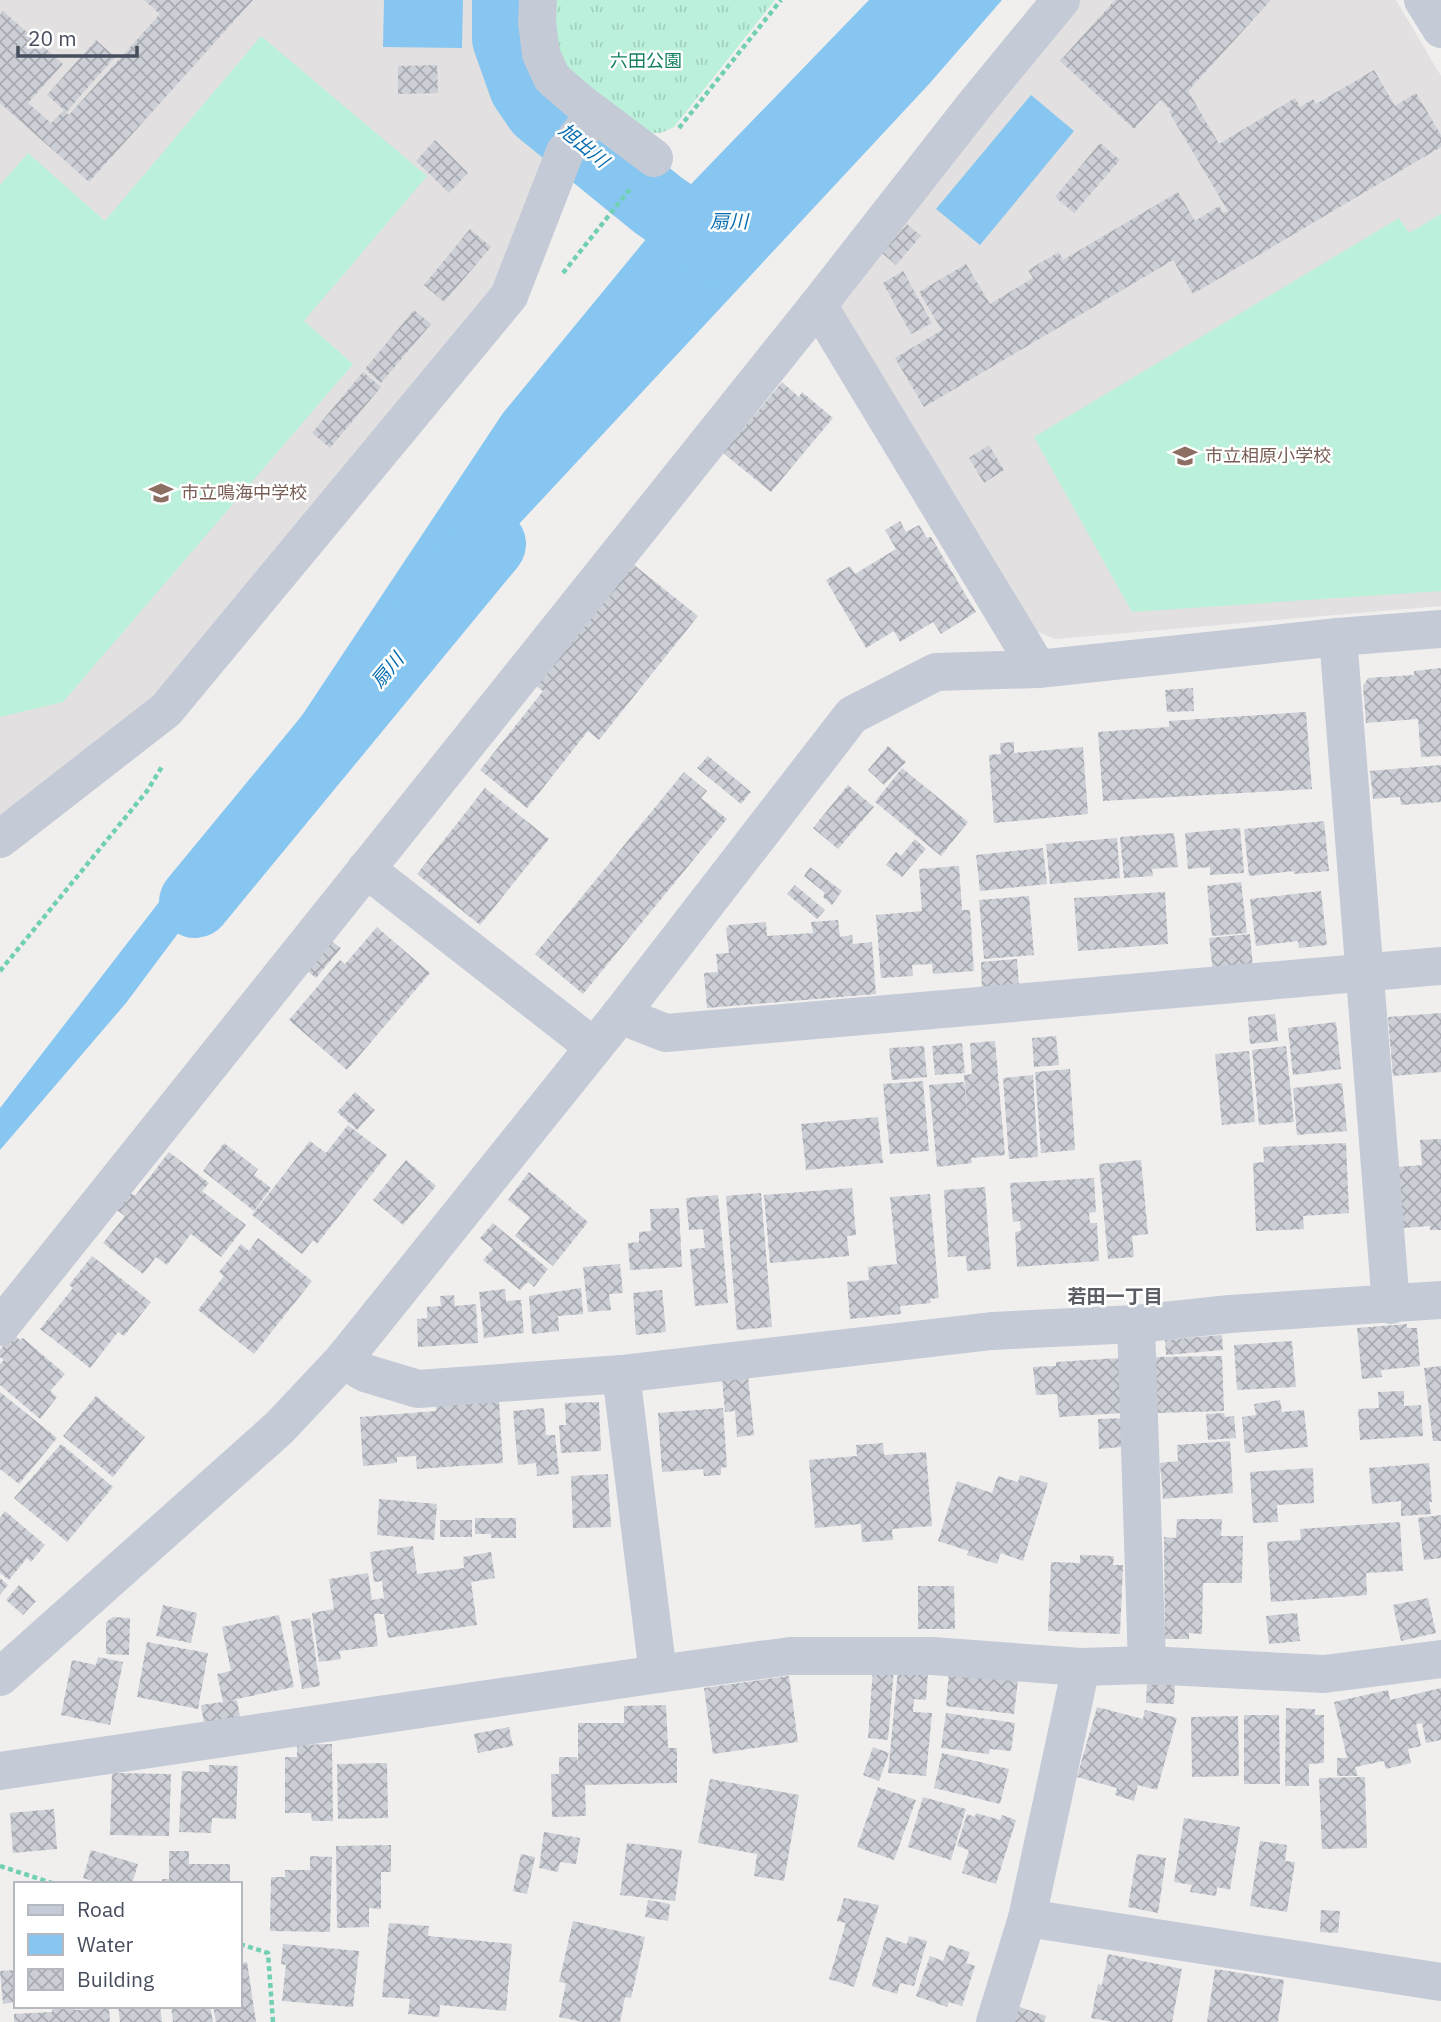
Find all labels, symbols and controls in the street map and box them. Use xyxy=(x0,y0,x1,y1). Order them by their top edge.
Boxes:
scale bar xyxy=(18,14,136,58)
text: 20 m xyxy=(28,24,77,52)
park label: 六田公園 xyxy=(610,49,682,72)
water label: 旭出川 xyxy=(554,118,615,174)
water label: 扇川 xyxy=(710,209,750,233)
school or university icon: 市立相原小学校 xyxy=(1171,442,1199,470)
place label: 市立相原小学校 xyxy=(1205,444,1331,467)
school or university icon: 市立鳴海中学校 xyxy=(147,479,175,507)
place label: 市立鳴海中学校 xyxy=(181,481,307,504)
water label: 扇川 xyxy=(366,646,410,692)
district label: 若田一丁目 xyxy=(1067,1284,1163,1308)
legend xyxy=(14,1882,242,2008)
text: Road xyxy=(77,1895,125,1923)
text: Water xyxy=(77,1930,134,1958)
text: Building xyxy=(77,1965,154,1993)

